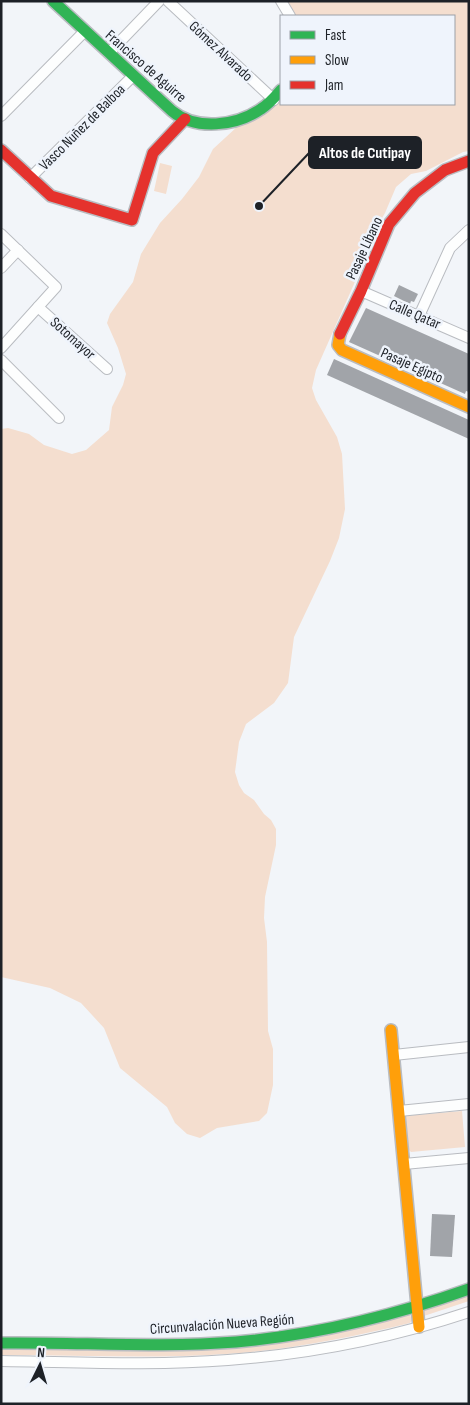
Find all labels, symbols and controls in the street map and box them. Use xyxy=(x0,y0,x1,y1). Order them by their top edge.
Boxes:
legend xyxy=(280,15,455,105)
street label: Gómez Alvarado xyxy=(185,17,256,86)
street label: Francisco de Aguirre xyxy=(101,26,190,107)
text: Fast xyxy=(325,26,347,45)
text: Slow xyxy=(325,51,349,70)
text: Jam xyxy=(324,76,343,95)
street label: Vasco Nuñez de Balboa xyxy=(35,80,130,174)
callout: Altos de Cutipay xyxy=(309,137,421,168)
text: Altos de Cutipay xyxy=(318,144,411,163)
street label: Pasaje Líbano xyxy=(342,214,387,283)
street label: Calle Qatar xyxy=(386,295,444,334)
street label: Sotomayor xyxy=(46,313,100,364)
street label: Pasaje Egipto xyxy=(378,343,446,388)
street label: Circunvalación Nueva Región xyxy=(149,1310,295,1339)
north arrow xyxy=(15,1340,65,1390)
text: N xyxy=(37,1344,46,1361)

